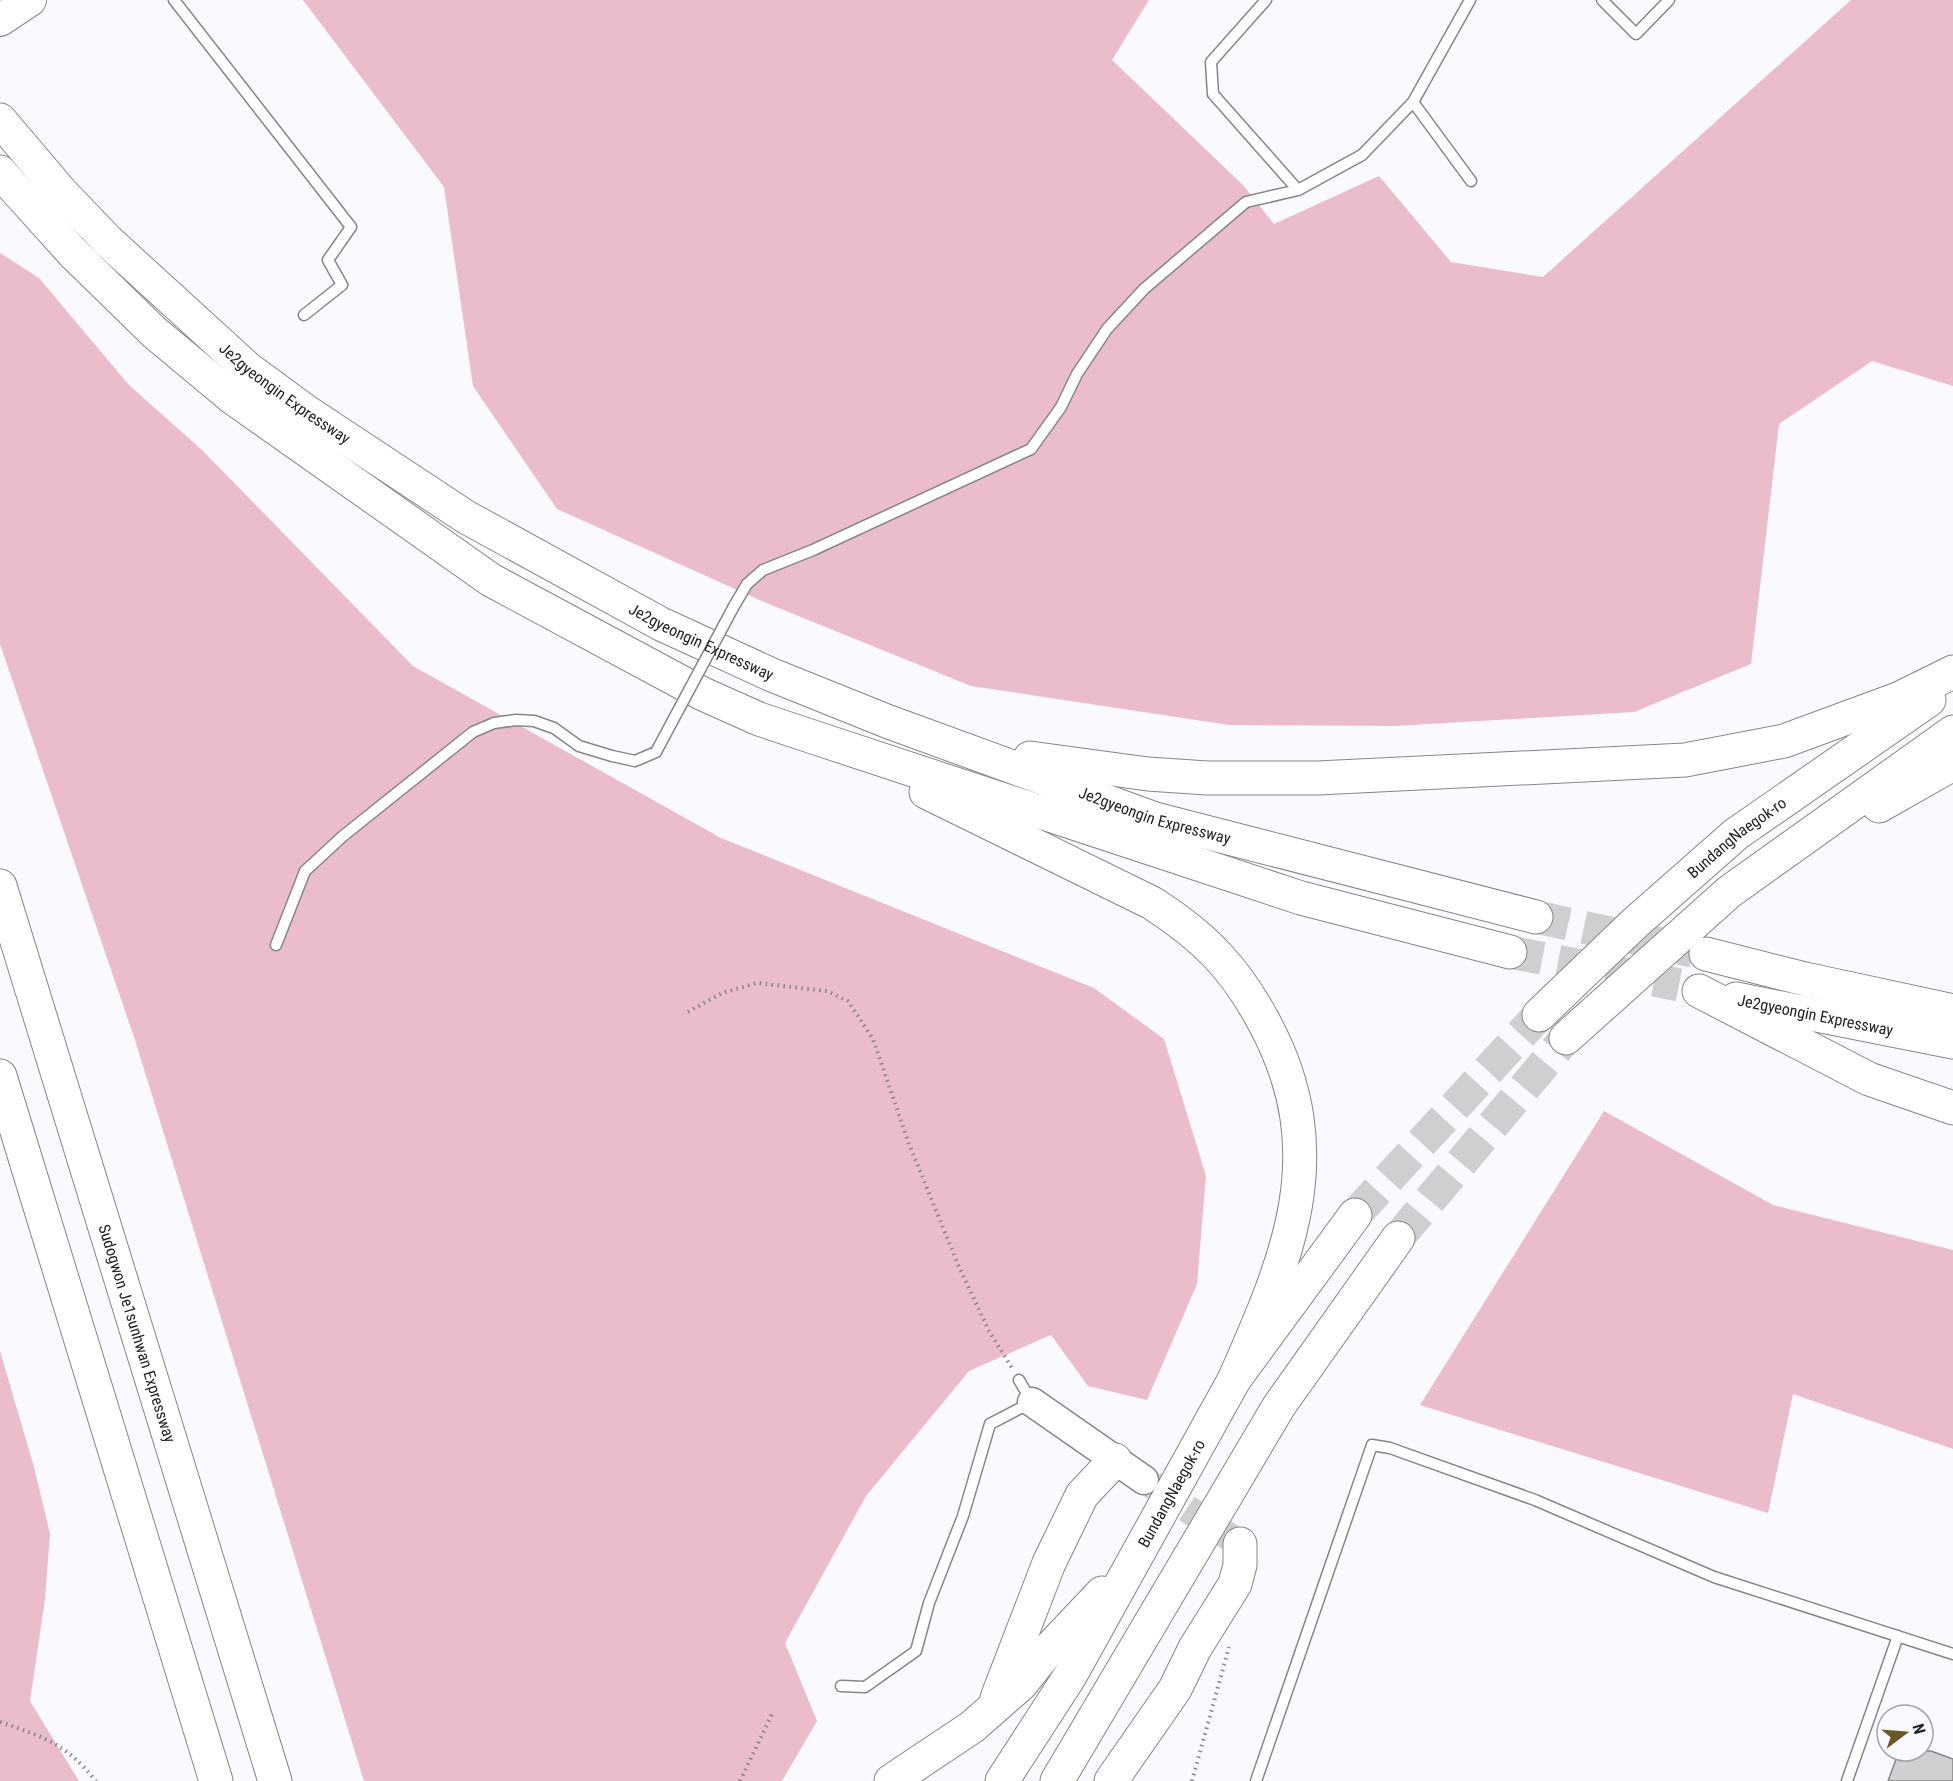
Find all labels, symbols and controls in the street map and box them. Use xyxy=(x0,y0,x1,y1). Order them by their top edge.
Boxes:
street label: Je2gyeongin Expressway xyxy=(216,338,354,448)
street label: Je2gyeongin Expressway xyxy=(626,599,777,684)
street label: Je2gyeongin Expressway xyxy=(1076,783,1233,848)
street label: BundangNaegok-ro xyxy=(1683,793,1790,882)
street label: Je2gyeongin Expressway xyxy=(1736,990,1895,1040)
street label: Sudogwon Je1sunhwan Expressway xyxy=(95,1222,180,1445)
street label: BundangNaegok-ro xyxy=(1134,1436,1209,1551)
north arrow xyxy=(1875,1703,1935,1763)
text: N xyxy=(1908,1722,1929,1736)

